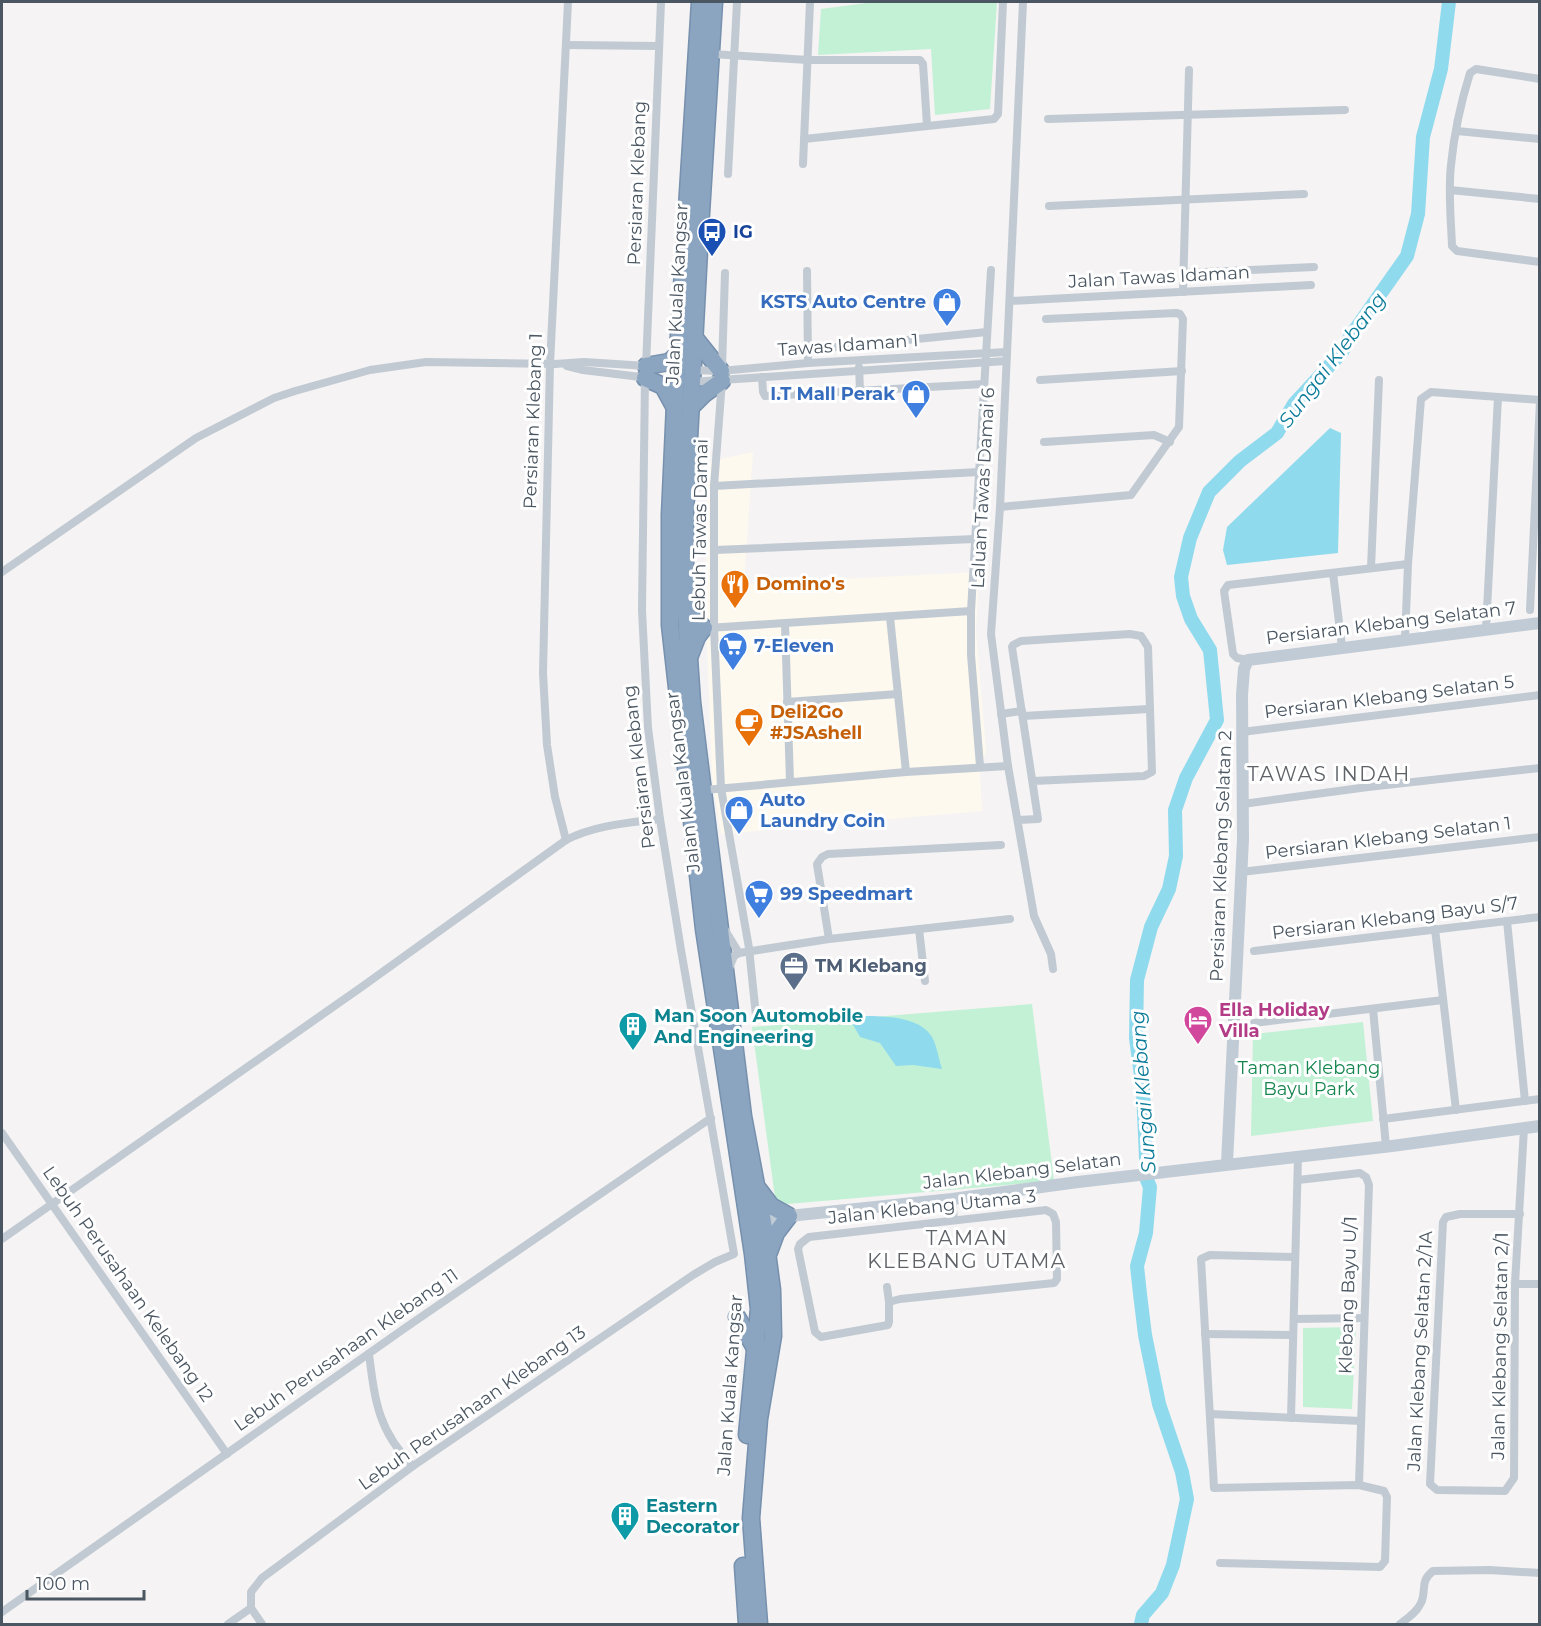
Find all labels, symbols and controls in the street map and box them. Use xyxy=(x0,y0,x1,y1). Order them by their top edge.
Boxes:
street label: Persiaran Klebang xyxy=(623,100,651,266)
street label: Jalan Kuala Kangsar xyxy=(661,203,693,386)
bus stop icon: IG xyxy=(696,216,728,258)
place label: IG xyxy=(733,221,753,243)
street label: Jalan Tawas Idaman xyxy=(1067,261,1250,293)
shop icon: KSTS Auto Centre xyxy=(931,286,963,328)
water label: Sungai Klebang xyxy=(1273,288,1391,432)
place label: KSTS Auto Centre xyxy=(760,291,926,313)
street label: Tawas Idaman 1 xyxy=(777,329,919,361)
street label: Persiaran Klebang 1 xyxy=(519,333,547,509)
shop icon: I.T Mall Perak xyxy=(900,378,932,420)
place label: I.T Mall Perak xyxy=(770,383,895,405)
street label: Laluan Tawas Damai 6 xyxy=(967,387,999,589)
street label: Lebuh Tawas Damai xyxy=(687,439,713,621)
restaurant icon: Domino's xyxy=(719,568,751,610)
place label: Domino's xyxy=(756,573,845,595)
street label: Persiaran Klebang Selatan 7 xyxy=(1265,597,1517,649)
supermarket icon: 7-Eleven xyxy=(717,630,749,672)
place label: 7-Eleven xyxy=(754,635,834,657)
street label: Persiaran Klebang Selatan 5 xyxy=(1263,671,1515,723)
street label: Persiaran Klebang xyxy=(618,684,660,850)
street label: Jalan Kuala Kangsar xyxy=(661,691,705,874)
place label: Deli2Go #JSAshell xyxy=(770,701,862,744)
cafe icon: Deli2Go #JSAshell xyxy=(733,706,765,748)
street label: Persiaran Klebang Selatan 2 xyxy=(1206,730,1236,982)
district label: TAWAS INDAH xyxy=(1247,762,1411,786)
place label: Auto Laundry Coin xyxy=(759,789,885,832)
shop icon: Auto Laundry Coin xyxy=(723,794,755,836)
street label: Persiaran Klebang Selatan 1 xyxy=(1264,812,1512,864)
supermarket icon: 99 Speedmart xyxy=(743,878,775,920)
place label: 99 Speedmart xyxy=(780,883,913,905)
street label: Persiaran Klebang Bayu S/7 xyxy=(1271,892,1519,944)
office icon: TM Klebang xyxy=(778,950,810,992)
place label: TM Klebang xyxy=(815,955,927,977)
place label: Ella Holiday Villa xyxy=(1218,999,1330,1042)
hotel icon: Ella Holiday Villa xyxy=(1182,1004,1214,1046)
place label: Man Soon Automobile And Engineering xyxy=(653,1005,863,1048)
building icon: Man Soon Automobile And Engineering xyxy=(617,1010,649,1052)
water label: Sungai Klebang xyxy=(1125,1010,1161,1174)
park label: Taman Klebang Bayu Park xyxy=(1238,1057,1380,1100)
street label: Jalan Klebang Selatan xyxy=(921,1148,1122,1194)
street label: Lebuh Perusahaan Kelebang 12 xyxy=(38,1162,218,1406)
street label: Jalan Klebang Utama 3 xyxy=(826,1185,1037,1229)
street label: Klebang Bayu U/1 xyxy=(1334,1216,1362,1374)
district label: TAMAN KLEBANG UTAMA xyxy=(867,1226,1067,1273)
street label: Jalan Klebang Selatan 2/1A xyxy=(1403,1230,1437,1473)
street label: Jalan Klebang Selatan 2/1 xyxy=(1487,1232,1513,1461)
street label: Lebuh Perusahaan Klebang 11 xyxy=(230,1264,462,1436)
street label: Jalan Kuala Kangsar xyxy=(713,1294,747,1477)
street label: Lebuh Perusahaan Klebang 13 xyxy=(354,1321,590,1495)
place label: Eastern Decorator xyxy=(646,1495,740,1538)
building icon: Eastern Decorator xyxy=(609,1500,641,1542)
scale bar xyxy=(27,1563,144,1601)
text: 100 m xyxy=(36,1573,90,1595)

